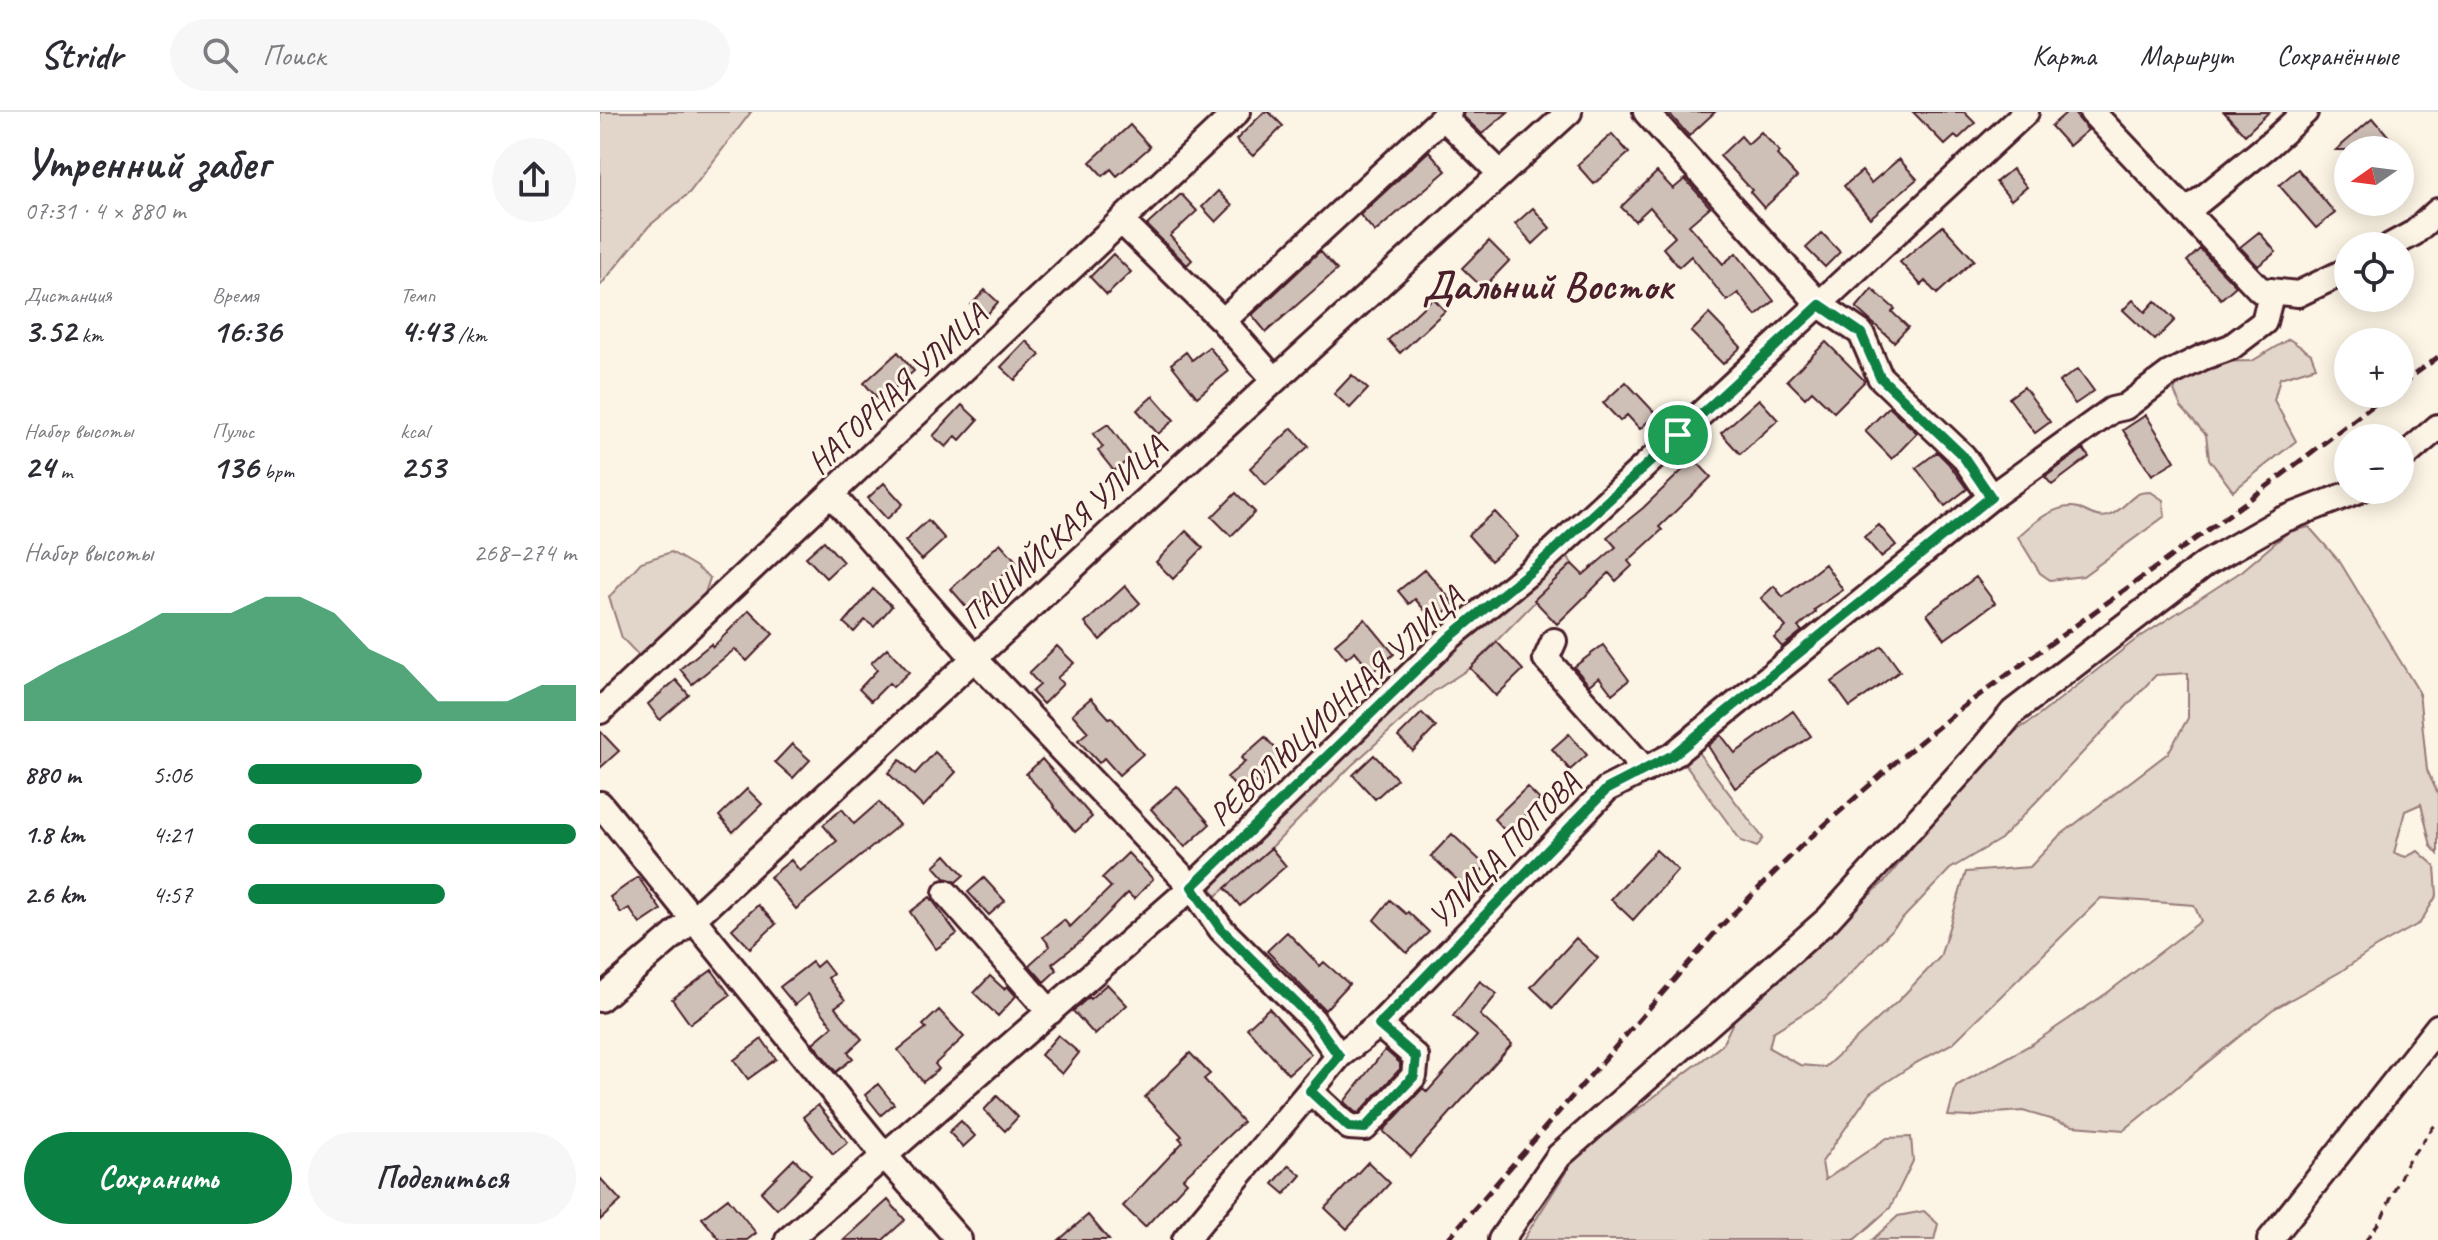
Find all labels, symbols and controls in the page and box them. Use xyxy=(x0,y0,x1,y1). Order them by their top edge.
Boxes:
search box xyxy=(170,19,730,91)
text: Stridr xyxy=(40,32,122,79)
icon: search xyxy=(198,33,242,77)
text: Поиск xyxy=(262,36,326,74)
text: Карта xyxy=(2032,38,2096,73)
text: Маршрут xyxy=(2140,38,2232,73)
text: Сохранённые xyxy=(2276,38,2398,73)
text: Утренний забег xyxy=(24,136,269,191)
north arrow xyxy=(2334,136,2414,216)
map controls xyxy=(2334,136,2414,504)
button: share xyxy=(492,138,576,222)
text: 07:31 · 4 × 880 m xyxy=(24,194,185,227)
button: locate xyxy=(2334,232,2414,312)
district label: Дальний Восток xyxy=(1422,261,1676,311)
text: Дистанция xyxy=(24,281,112,309)
text: Время xyxy=(212,281,258,309)
text: Темп xyxy=(400,281,435,309)
street label: НАГОРНАЯ УЛИЦА xyxy=(798,294,997,483)
text: 3.52 xyxy=(24,309,76,352)
text: 16:36 xyxy=(212,309,281,352)
text: 4:43 xyxy=(400,309,453,352)
text: km xyxy=(76,321,103,349)
text: /km xyxy=(453,321,487,349)
button: + xyxy=(2334,328,2414,408)
pin xyxy=(1644,401,1712,469)
icon: arrive xyxy=(1656,413,1700,457)
text: Набор высоты xyxy=(24,417,133,445)
text: Пульс xyxy=(212,417,254,445)
text: kcal xyxy=(400,417,429,445)
button: − xyxy=(2334,424,2414,504)
street label: ПАШИЙСКАЯ УЛИЦА xyxy=(952,426,1175,638)
text: 24 xyxy=(24,445,55,488)
text: 136 xyxy=(212,445,259,488)
text: 253 xyxy=(400,445,445,488)
text: m xyxy=(55,457,72,485)
text: bpm xyxy=(259,457,294,485)
text: Набор высоты xyxy=(24,536,153,569)
text: 268–274 m xyxy=(473,536,576,569)
street label: РЕВОЛЮЦИОННАЯ УЛИЦА xyxy=(1200,576,1473,835)
text: 880 m xyxy=(24,758,80,791)
text: 5:06 xyxy=(152,758,192,791)
street label: УЛИЦА ПОПОВА xyxy=(1419,763,1589,937)
text: 1.8 km xyxy=(24,818,84,851)
text: 4:21 xyxy=(152,818,192,851)
text: 2.6 km xyxy=(24,878,85,911)
text: 4:57 xyxy=(152,878,192,911)
button: Сохранить xyxy=(24,1132,292,1224)
button: Поделиться xyxy=(308,1132,576,1224)

